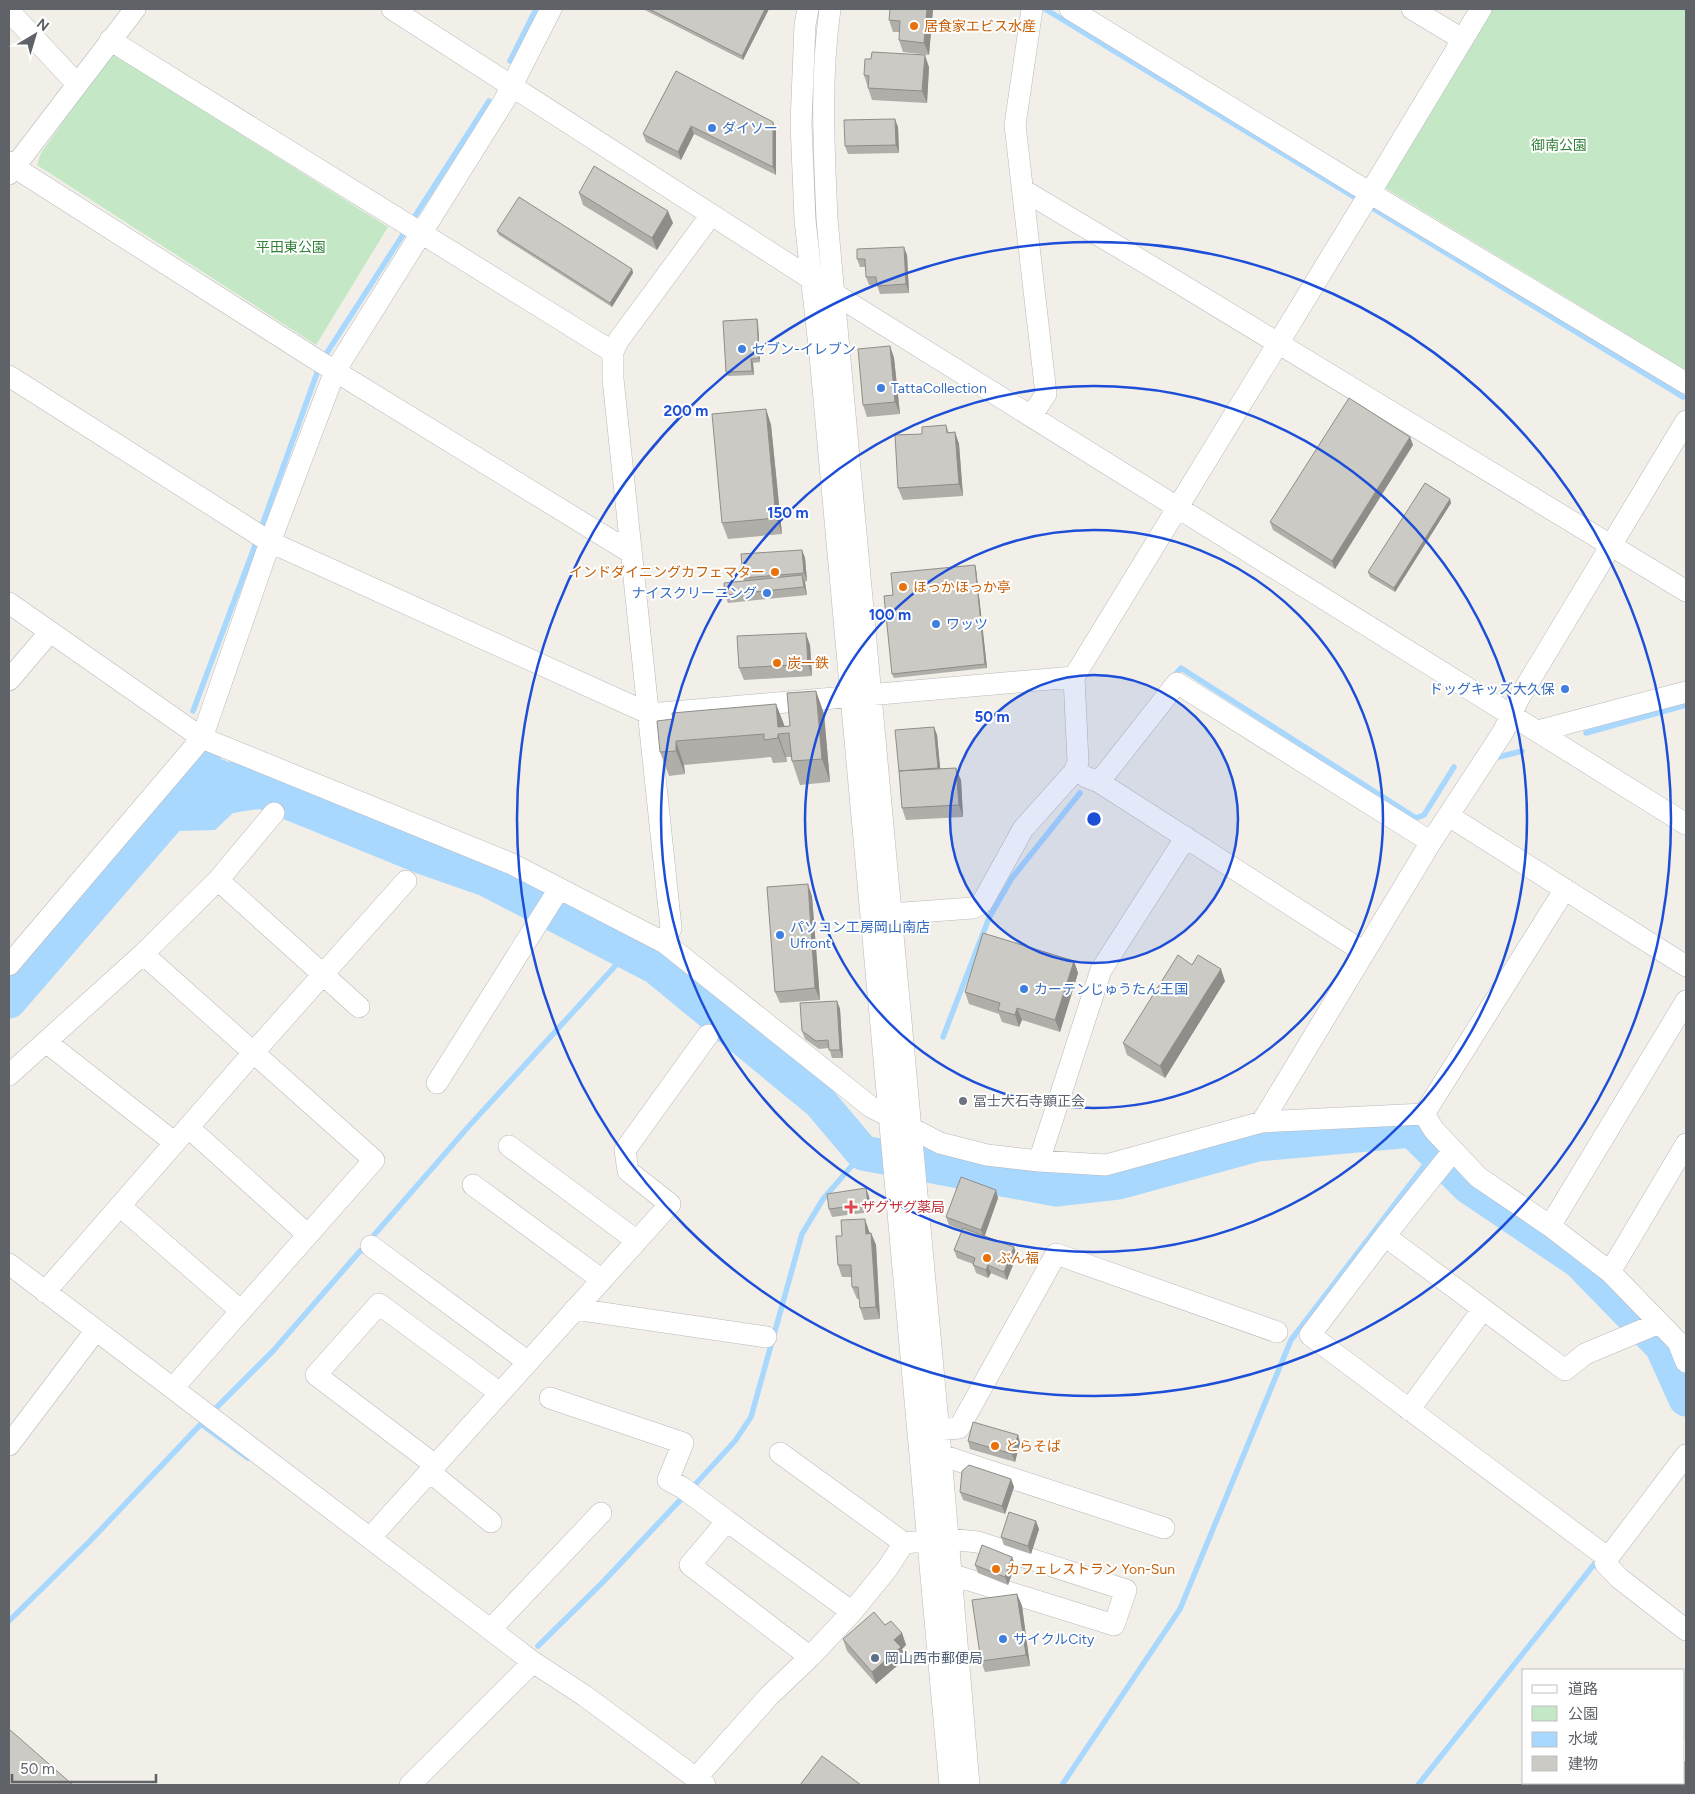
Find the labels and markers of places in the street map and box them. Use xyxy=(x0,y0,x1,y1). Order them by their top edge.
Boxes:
place label: 居食家エビス水産 xyxy=(924,18,1036,35)
marker: 居食家エビス水産 xyxy=(908,20,920,32)
place label: ダイソー xyxy=(722,120,778,137)
marker: ダイソー xyxy=(706,122,718,134)
place label: セブン-イレブン xyxy=(752,341,856,358)
marker: セブン-イレブン xyxy=(736,343,748,355)
place label: TattaCollection xyxy=(891,380,987,397)
marker: TattaCollection xyxy=(875,382,887,394)
place label: インドダイニングカフェマター xyxy=(569,564,765,581)
marker: インドダイニングカフェマター xyxy=(769,566,781,578)
place label: ほっかほっか亭 xyxy=(913,579,1011,596)
marker: ほっかほっか亭 xyxy=(897,581,909,593)
place label: ナイスクリーニング xyxy=(631,585,757,602)
marker: ナイスクリーニング xyxy=(761,587,773,599)
place label: ワッツ xyxy=(946,616,988,633)
marker: ワッツ xyxy=(930,618,942,630)
place label: 炭一鉄 xyxy=(787,655,829,672)
marker: 炭一鉄 xyxy=(771,657,783,669)
place label: ドッグキッズ大久保 xyxy=(1429,681,1555,698)
marker: ドッグキッズ大久保 xyxy=(1559,683,1571,695)
centre of rings xyxy=(1085,810,1103,828)
place label: パソコン工房岡山南店 Ufront xyxy=(790,919,930,952)
marker: パソコン工房岡山南店 Ufront xyxy=(774,929,786,941)
place label: カーテンじゅうたん王国 xyxy=(1034,981,1188,998)
marker: カーテンじゅうたん王国 xyxy=(1018,983,1030,995)
place label: 冨士大石寺顕正会 xyxy=(973,1093,1085,1110)
marker: 冨士大石寺顕正会 xyxy=(957,1095,969,1107)
place label: ザグザグ薬局 xyxy=(861,1199,945,1216)
marker: ザグザグ薬局 xyxy=(845,1201,857,1213)
place label: ぶん福 xyxy=(997,1250,1039,1267)
marker: ぶん福 xyxy=(981,1252,993,1264)
place label: とらそば xyxy=(1005,1438,1061,1455)
marker: とらそば xyxy=(989,1440,1001,1452)
place label: カフェレストラン Yon-Sun xyxy=(1006,1561,1175,1578)
marker: カフェレストラン Yon-Sun xyxy=(990,1563,1002,1575)
place label: サイクルCity xyxy=(1013,1631,1095,1648)
marker: サイクルCity xyxy=(997,1633,1009,1645)
place label: 岡山西市郵便局 xyxy=(885,1650,983,1667)
marker: 岡山西市郵便局 xyxy=(869,1652,881,1664)

